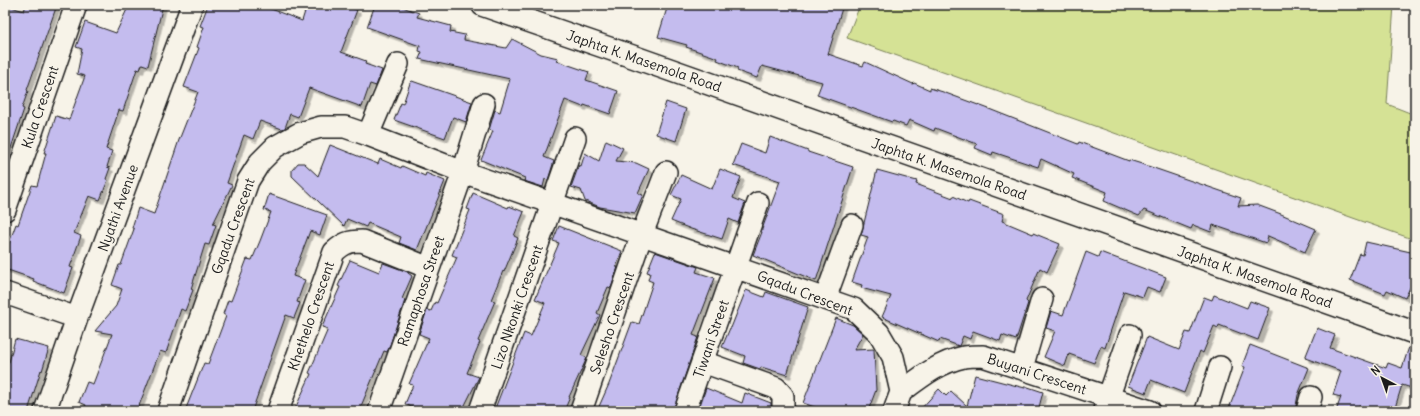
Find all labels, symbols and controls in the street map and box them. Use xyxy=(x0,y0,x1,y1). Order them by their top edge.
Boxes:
street label: Japhta K. Masemola Road xyxy=(564,26,724,96)
street label: Kula Crescent xyxy=(17,63,63,151)
street label: Japhta K. Masemola Road xyxy=(869,134,1029,204)
street label: Nyathi Avenue xyxy=(94,162,142,254)
street label: Gqadu Crescent xyxy=(207,175,259,277)
street label: Ramaphosa Street xyxy=(394,233,448,349)
street label: Lizo Nkonki Crescent xyxy=(487,242,547,371)
street label: Japhta K. Masemola Road xyxy=(1175,242,1335,312)
street label: Khethelo Crescent xyxy=(284,259,338,373)
street label: Gqadu Crescent xyxy=(755,267,856,320)
street label: Selesho Crescent xyxy=(586,269,638,377)
street label: Tiwani Street xyxy=(689,297,733,380)
street label: Buyani Crescent xyxy=(985,349,1089,399)
north arrow xyxy=(1362,358,1402,398)
text: N xyxy=(1368,363,1383,378)

